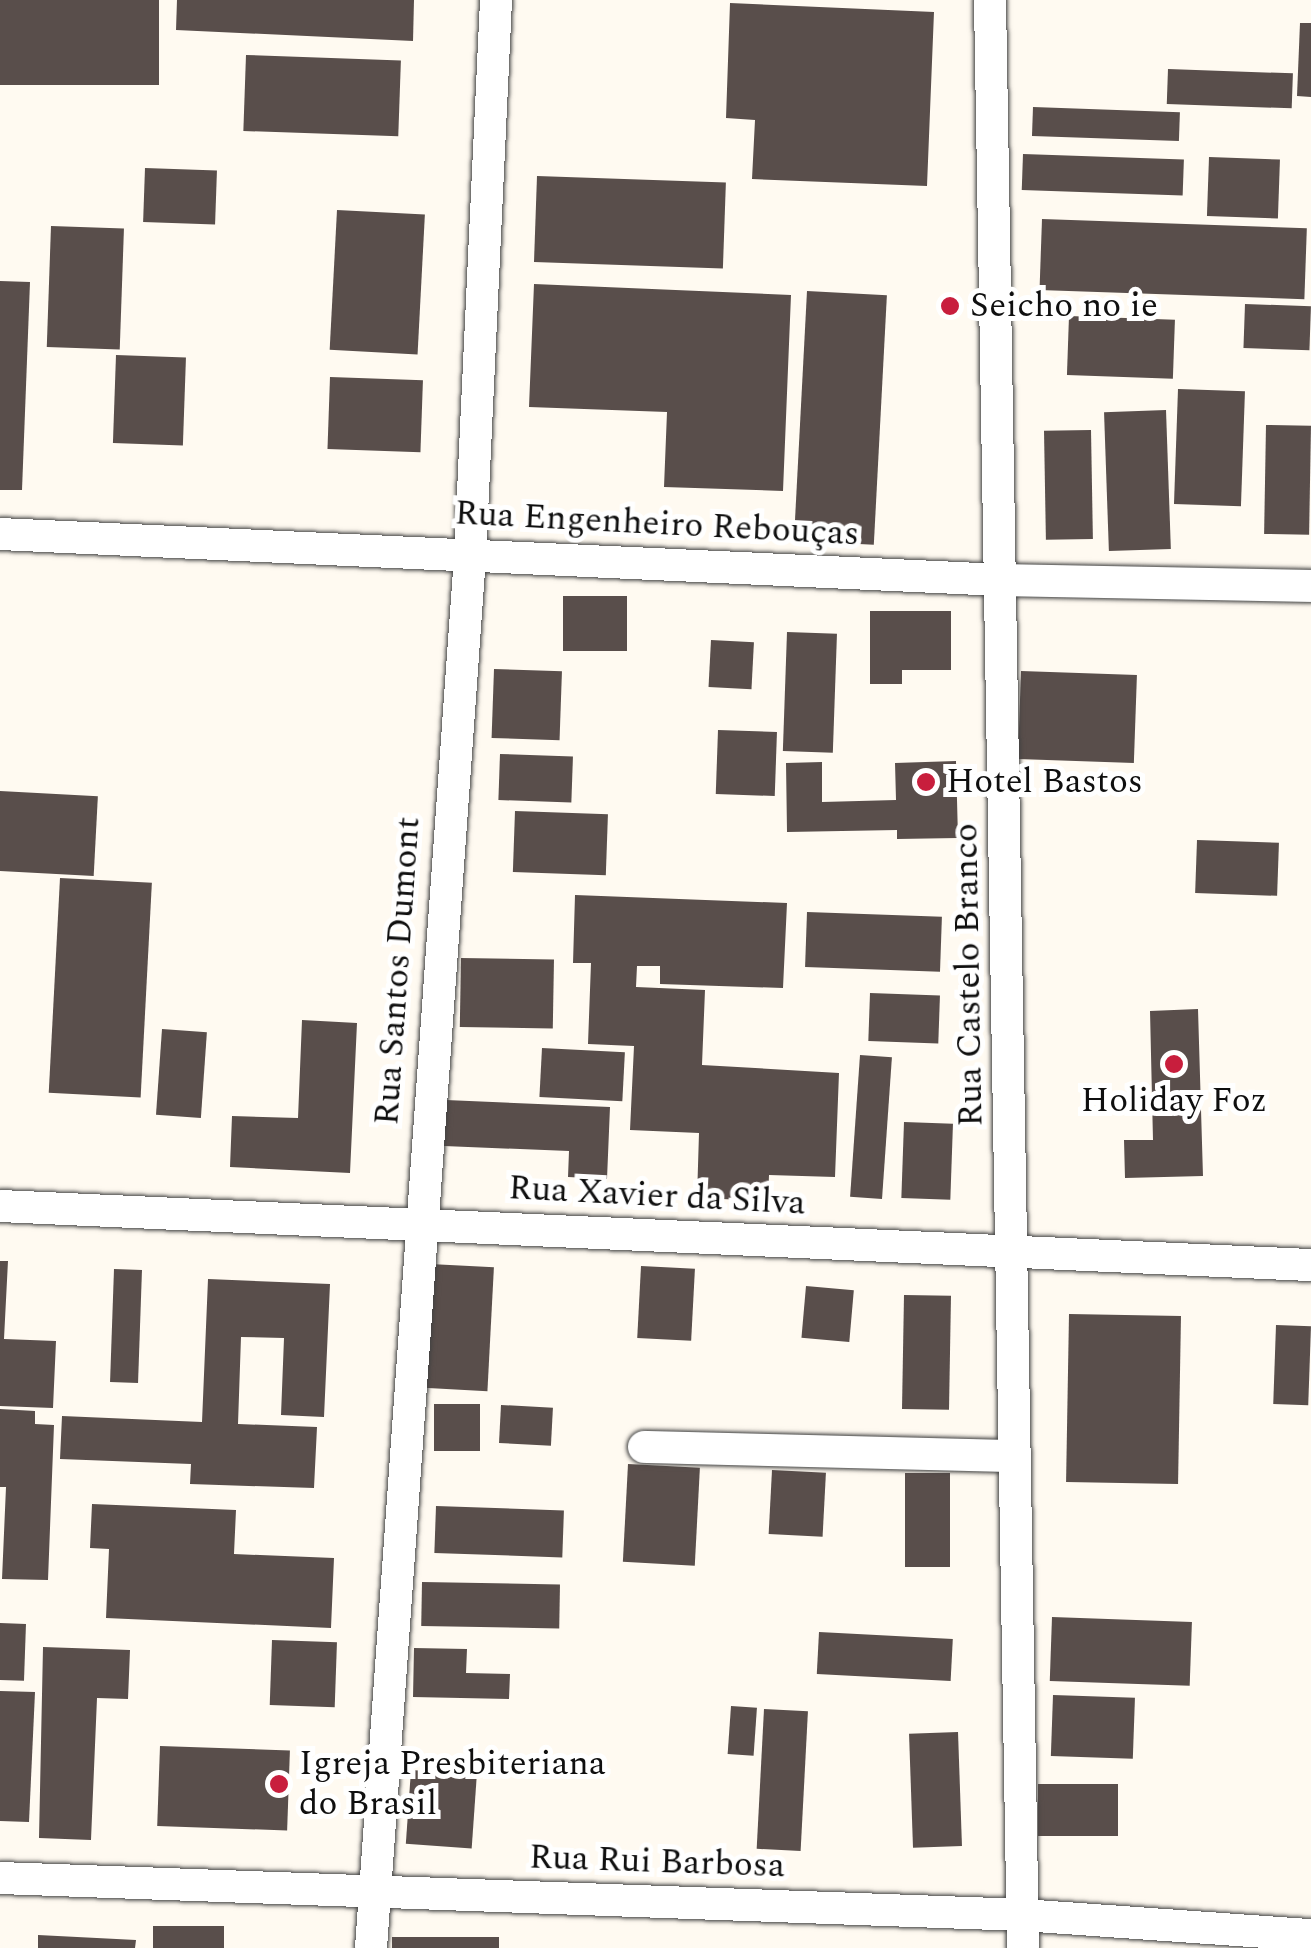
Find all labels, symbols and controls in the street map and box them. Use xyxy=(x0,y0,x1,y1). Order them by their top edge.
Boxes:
place label: Seicho no ie xyxy=(970,285,1158,327)
marker: Seicho no ie xyxy=(939,295,961,317)
street label: Rua Engenheiro Rebouças xyxy=(454,492,860,556)
place label: Hotel Bastos xyxy=(946,761,1143,803)
marker: Hotel Bastos xyxy=(915,771,937,793)
street label: Rua Santos Dumont xyxy=(366,815,430,1127)
street label: Rua Castelo Branco xyxy=(945,823,993,1127)
marker: Holiday Foz xyxy=(1163,1053,1185,1075)
place label: Holiday Foz xyxy=(1081,1080,1267,1122)
street label: Rua Xavier da Silva xyxy=(507,1167,807,1225)
place label: Igreja Presbiteriana do Brasil xyxy=(299,1743,606,1825)
marker: Igreja Presbiteriana do Brasil xyxy=(268,1773,290,1795)
street label: Rua Rui Barbosa xyxy=(528,1837,786,1887)

